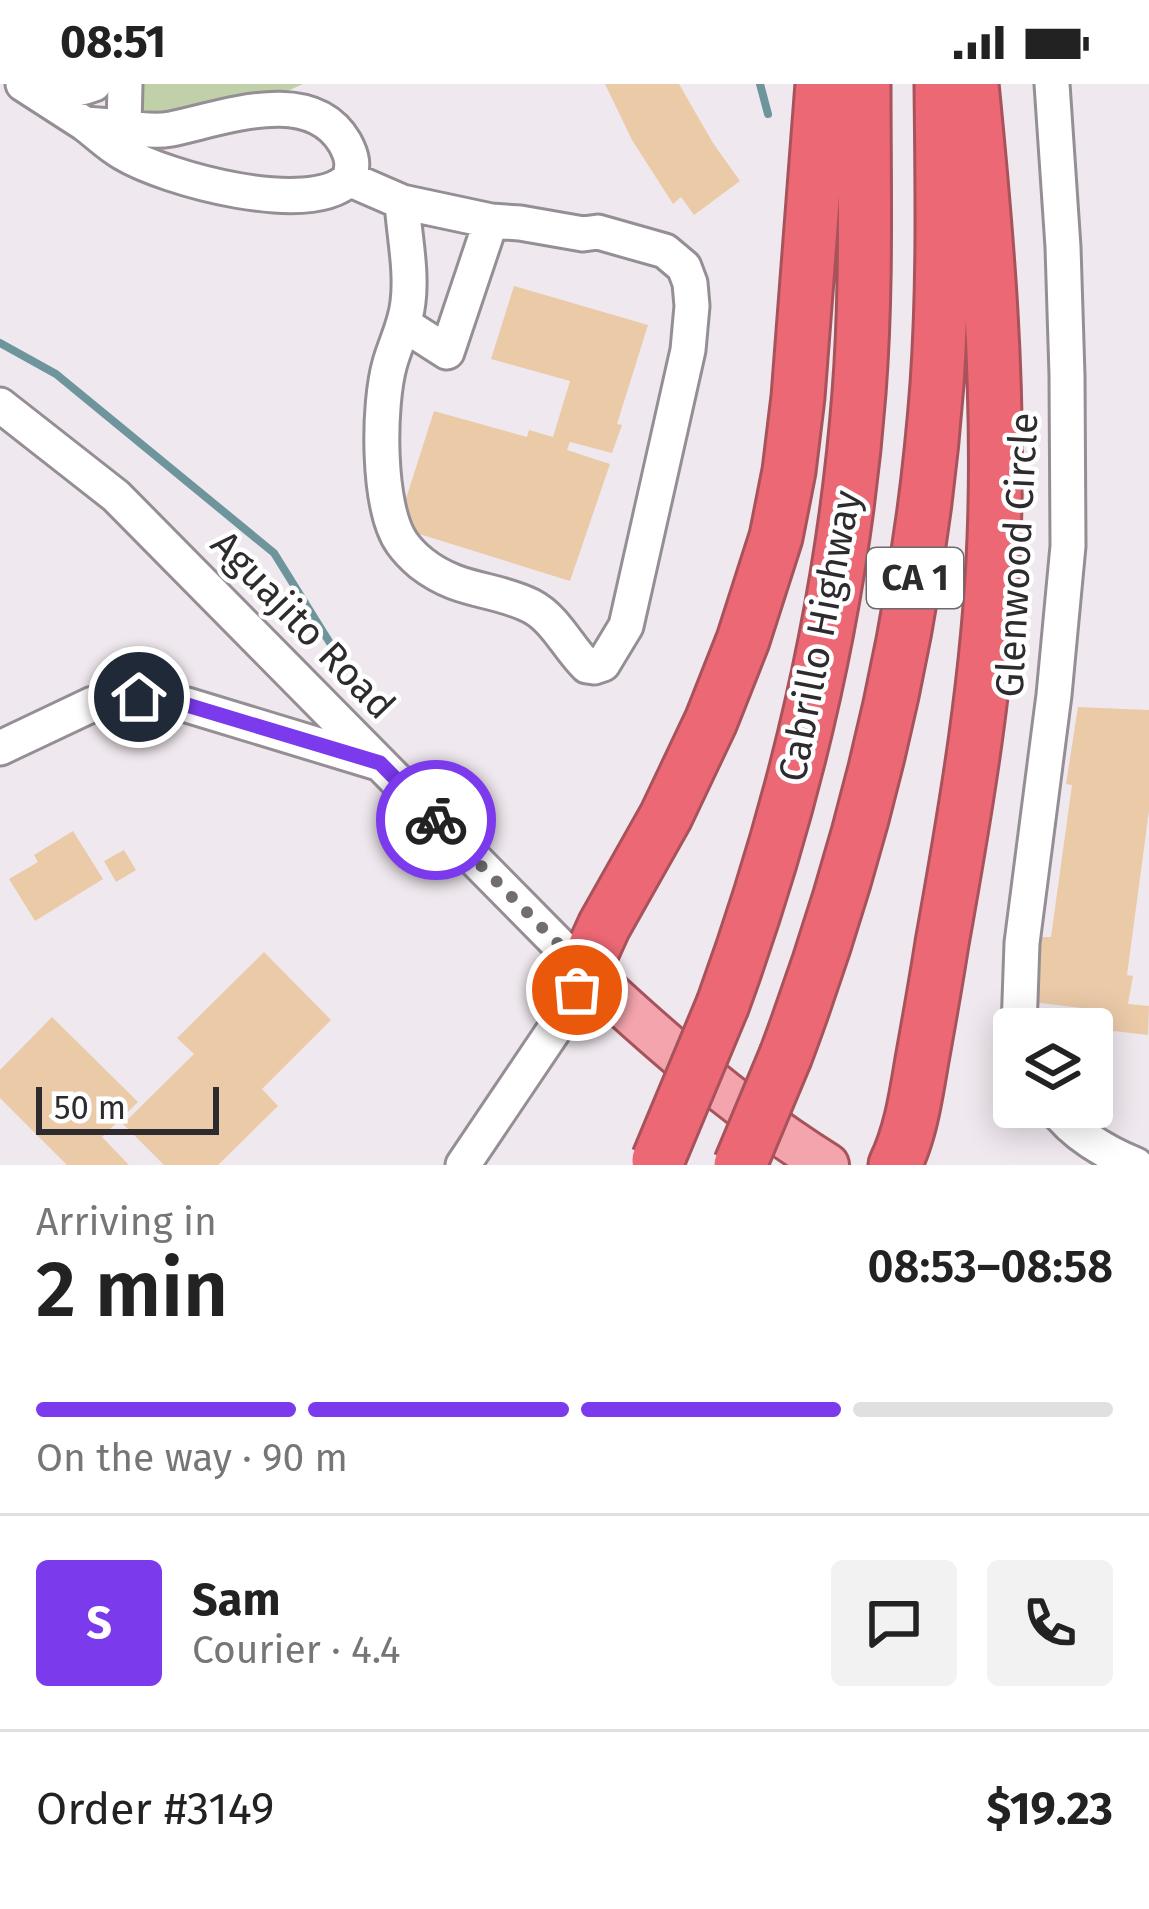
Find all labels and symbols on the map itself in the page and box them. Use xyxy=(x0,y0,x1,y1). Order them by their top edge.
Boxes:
street label: Glenwood Circle xyxy=(987,411,1047,699)
street label: Cabrillo Highway xyxy=(769,487,871,785)
street label: Aguajito Road xyxy=(202,521,404,729)
road number: CA 1 xyxy=(867,548,963,608)
pin xyxy=(88,646,190,748)
courier xyxy=(376,760,496,880)
pin xyxy=(526,939,628,1041)
scale bar xyxy=(36,1081,219,1134)

